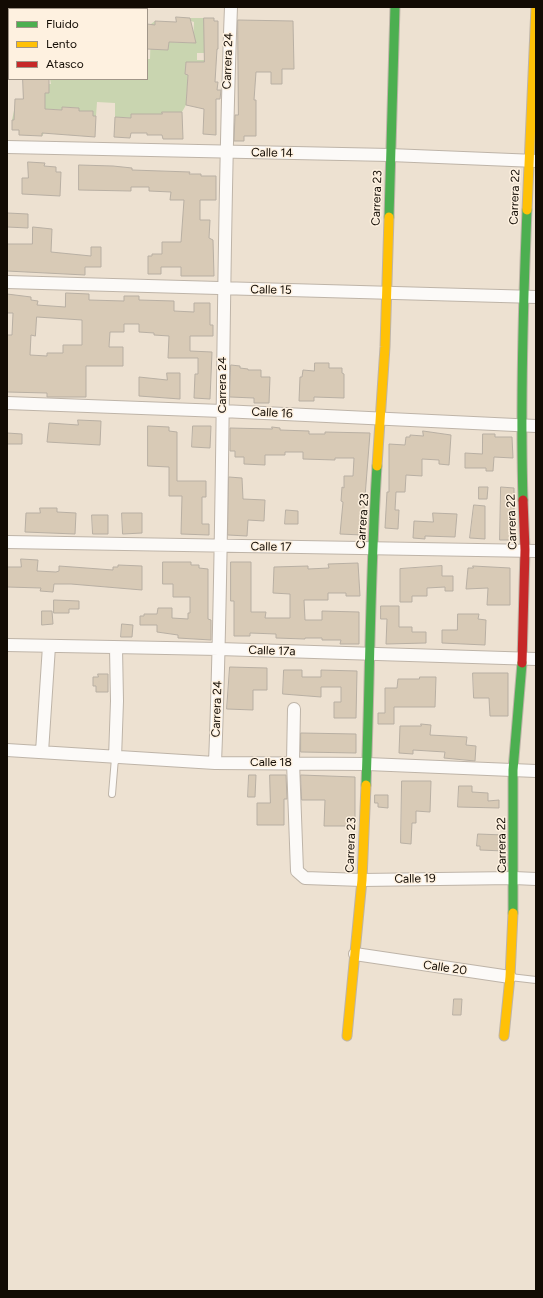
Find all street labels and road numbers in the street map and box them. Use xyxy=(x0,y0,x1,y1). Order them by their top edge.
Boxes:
street label: Carrera 24 xyxy=(220,32,236,90)
street label: Calle 14 xyxy=(251,145,293,161)
street label: Carrera 22 xyxy=(507,169,523,225)
street label: Carrera 23 xyxy=(369,170,385,226)
street label: Calle 15 xyxy=(250,282,292,298)
street label: Carrera 24 xyxy=(215,357,229,413)
street label: Calle 16 xyxy=(251,405,293,421)
street label: Carrera 23 xyxy=(354,493,372,549)
street label: Carrera 22 xyxy=(504,494,520,550)
street label: Calle 17 xyxy=(250,539,292,555)
street label: Calle 17a xyxy=(248,643,296,659)
street label: Carrera 24 xyxy=(209,680,225,738)
street label: Calle 18 xyxy=(250,755,292,769)
street label: Carrera 23 xyxy=(343,817,359,873)
street label: Carrera 22 xyxy=(494,817,510,873)
street label: Calle 19 xyxy=(394,871,436,887)
street label: Calle 20 xyxy=(422,958,468,978)

